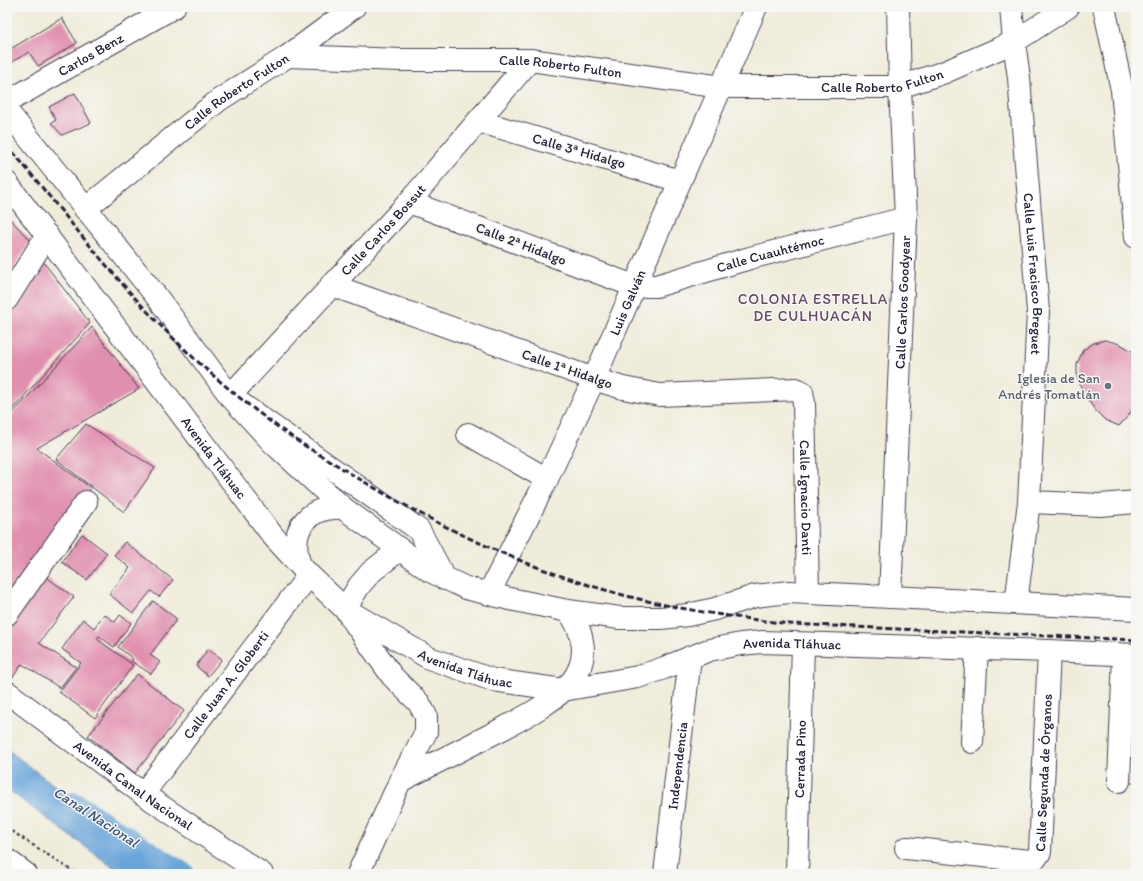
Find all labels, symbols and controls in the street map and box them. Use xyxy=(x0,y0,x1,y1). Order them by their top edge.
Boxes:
street label: Carlos Benz xyxy=(55,29,127,80)
street label: Calle Roberto Fulton xyxy=(181,49,292,134)
street label: Calle Roberto Fulton xyxy=(499,52,624,81)
street label: Calle Roberto Fulton xyxy=(821,65,946,96)
street label: Calle 3ª Hidalgo xyxy=(530,130,628,172)
street label: Calle Carlos Bossut xyxy=(337,181,429,279)
street label: Calle Luis Fracisco Breguet xyxy=(1020,192,1047,355)
street label: Calle 2ª Hidalgo xyxy=(473,219,569,269)
street label: Calle Cuauhtémoc xyxy=(714,231,826,276)
street label: Calle Carlos Goodyear xyxy=(891,235,914,369)
street label: Luis Galván xyxy=(606,267,649,338)
district label: COLONIA ESTRELLA DE CULHUACÁN xyxy=(738,290,888,325)
street label: Calle 1ª Hidalgo xyxy=(519,346,615,392)
place label: Iglesia de San Andrés Tomatlán xyxy=(998,370,1101,403)
marker: Iglesia de San Andrés Tomatlán xyxy=(1103,381,1113,391)
street label: Avenida Tláhuac xyxy=(178,413,251,503)
street label: Calle Ignacio Danti xyxy=(796,440,816,555)
street label: Calle Juan A. Globerti xyxy=(179,627,272,742)
street label: Avenida Tláhuac xyxy=(742,633,842,653)
street label: Avenida Tláhuac xyxy=(415,645,514,691)
street label: Calle Segunda de Órganos xyxy=(1032,693,1056,852)
street label: Cerrada Pino xyxy=(790,720,810,798)
street label: Independencia xyxy=(664,721,691,811)
street label: Avenida Canal Nacional xyxy=(71,736,195,834)
water label: Canal Nacional xyxy=(50,783,142,851)

